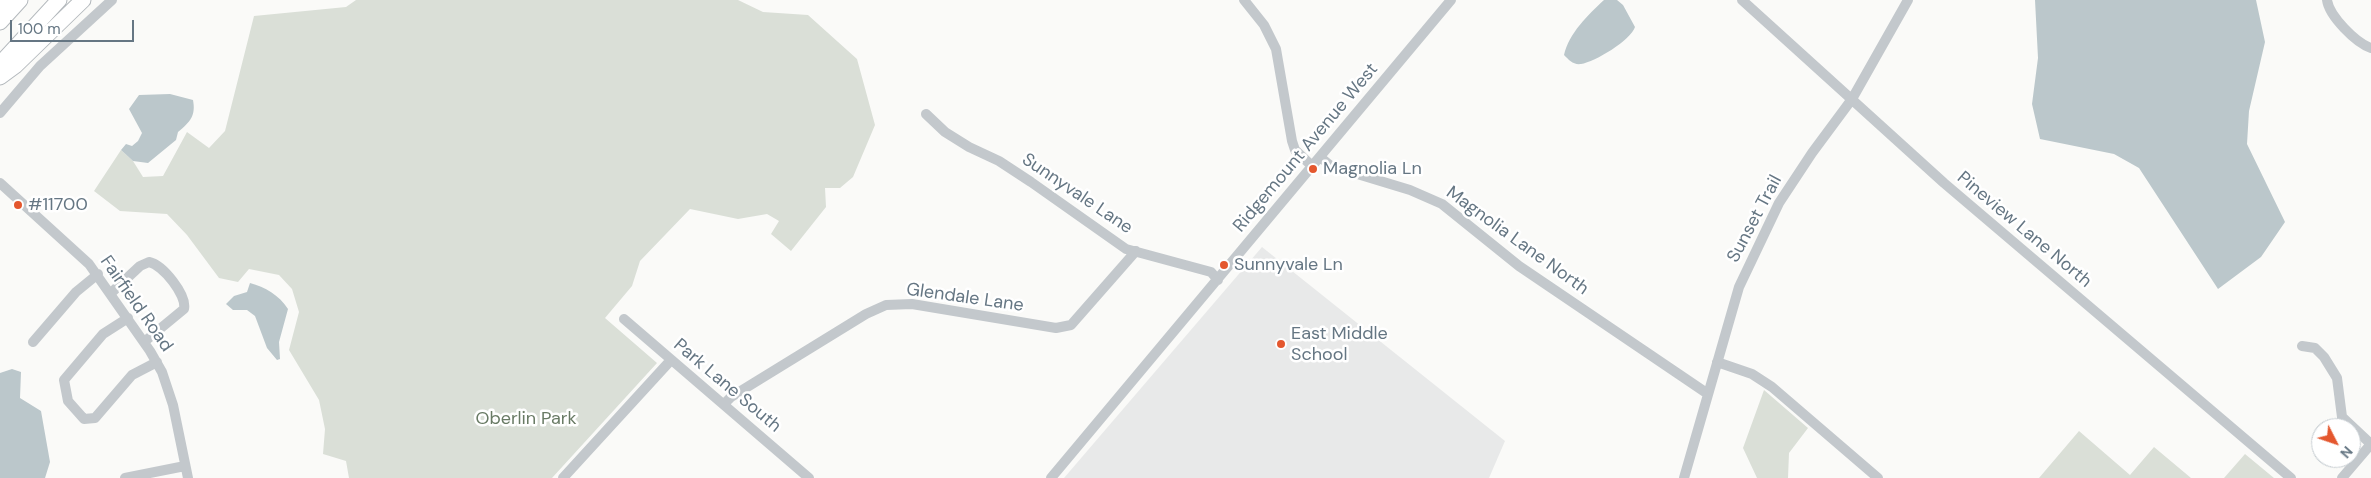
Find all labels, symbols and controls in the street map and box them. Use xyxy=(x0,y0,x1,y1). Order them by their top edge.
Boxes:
scale bar xyxy=(12,10,136,42)
text: 100 m xyxy=(18,19,61,39)
street label: Ridgemount Avenue West xyxy=(1229,59,1383,237)
street label: Sunnyvale Lane xyxy=(1018,149,1136,239)
place label: Magnolia Ln xyxy=(1323,158,1422,180)
marker: Magnolia Ln xyxy=(1307,163,1319,175)
street label: Pineview Lane North xyxy=(1952,167,2096,293)
street label: Sunset Trail xyxy=(1723,172,1787,266)
street label: Magnolia Lane North xyxy=(1442,182,1592,300)
place label: #11700 xyxy=(28,194,88,216)
marker: #11700 xyxy=(12,199,24,211)
street label: Fairfield Road xyxy=(95,252,177,356)
place label: Sunnyvale Ln xyxy=(1234,254,1343,276)
marker: Sunnyvale Ln xyxy=(1218,259,1230,271)
street label: Glendale Lane xyxy=(905,279,1025,317)
place label: East Middle School xyxy=(1291,323,1388,366)
street label: Park Lane South xyxy=(669,335,785,437)
marker: East Middle School xyxy=(1275,338,1287,350)
park label: Oberlin Park xyxy=(475,408,577,430)
north arrow xyxy=(2311,418,2361,468)
text: N xyxy=(2336,442,2357,462)

